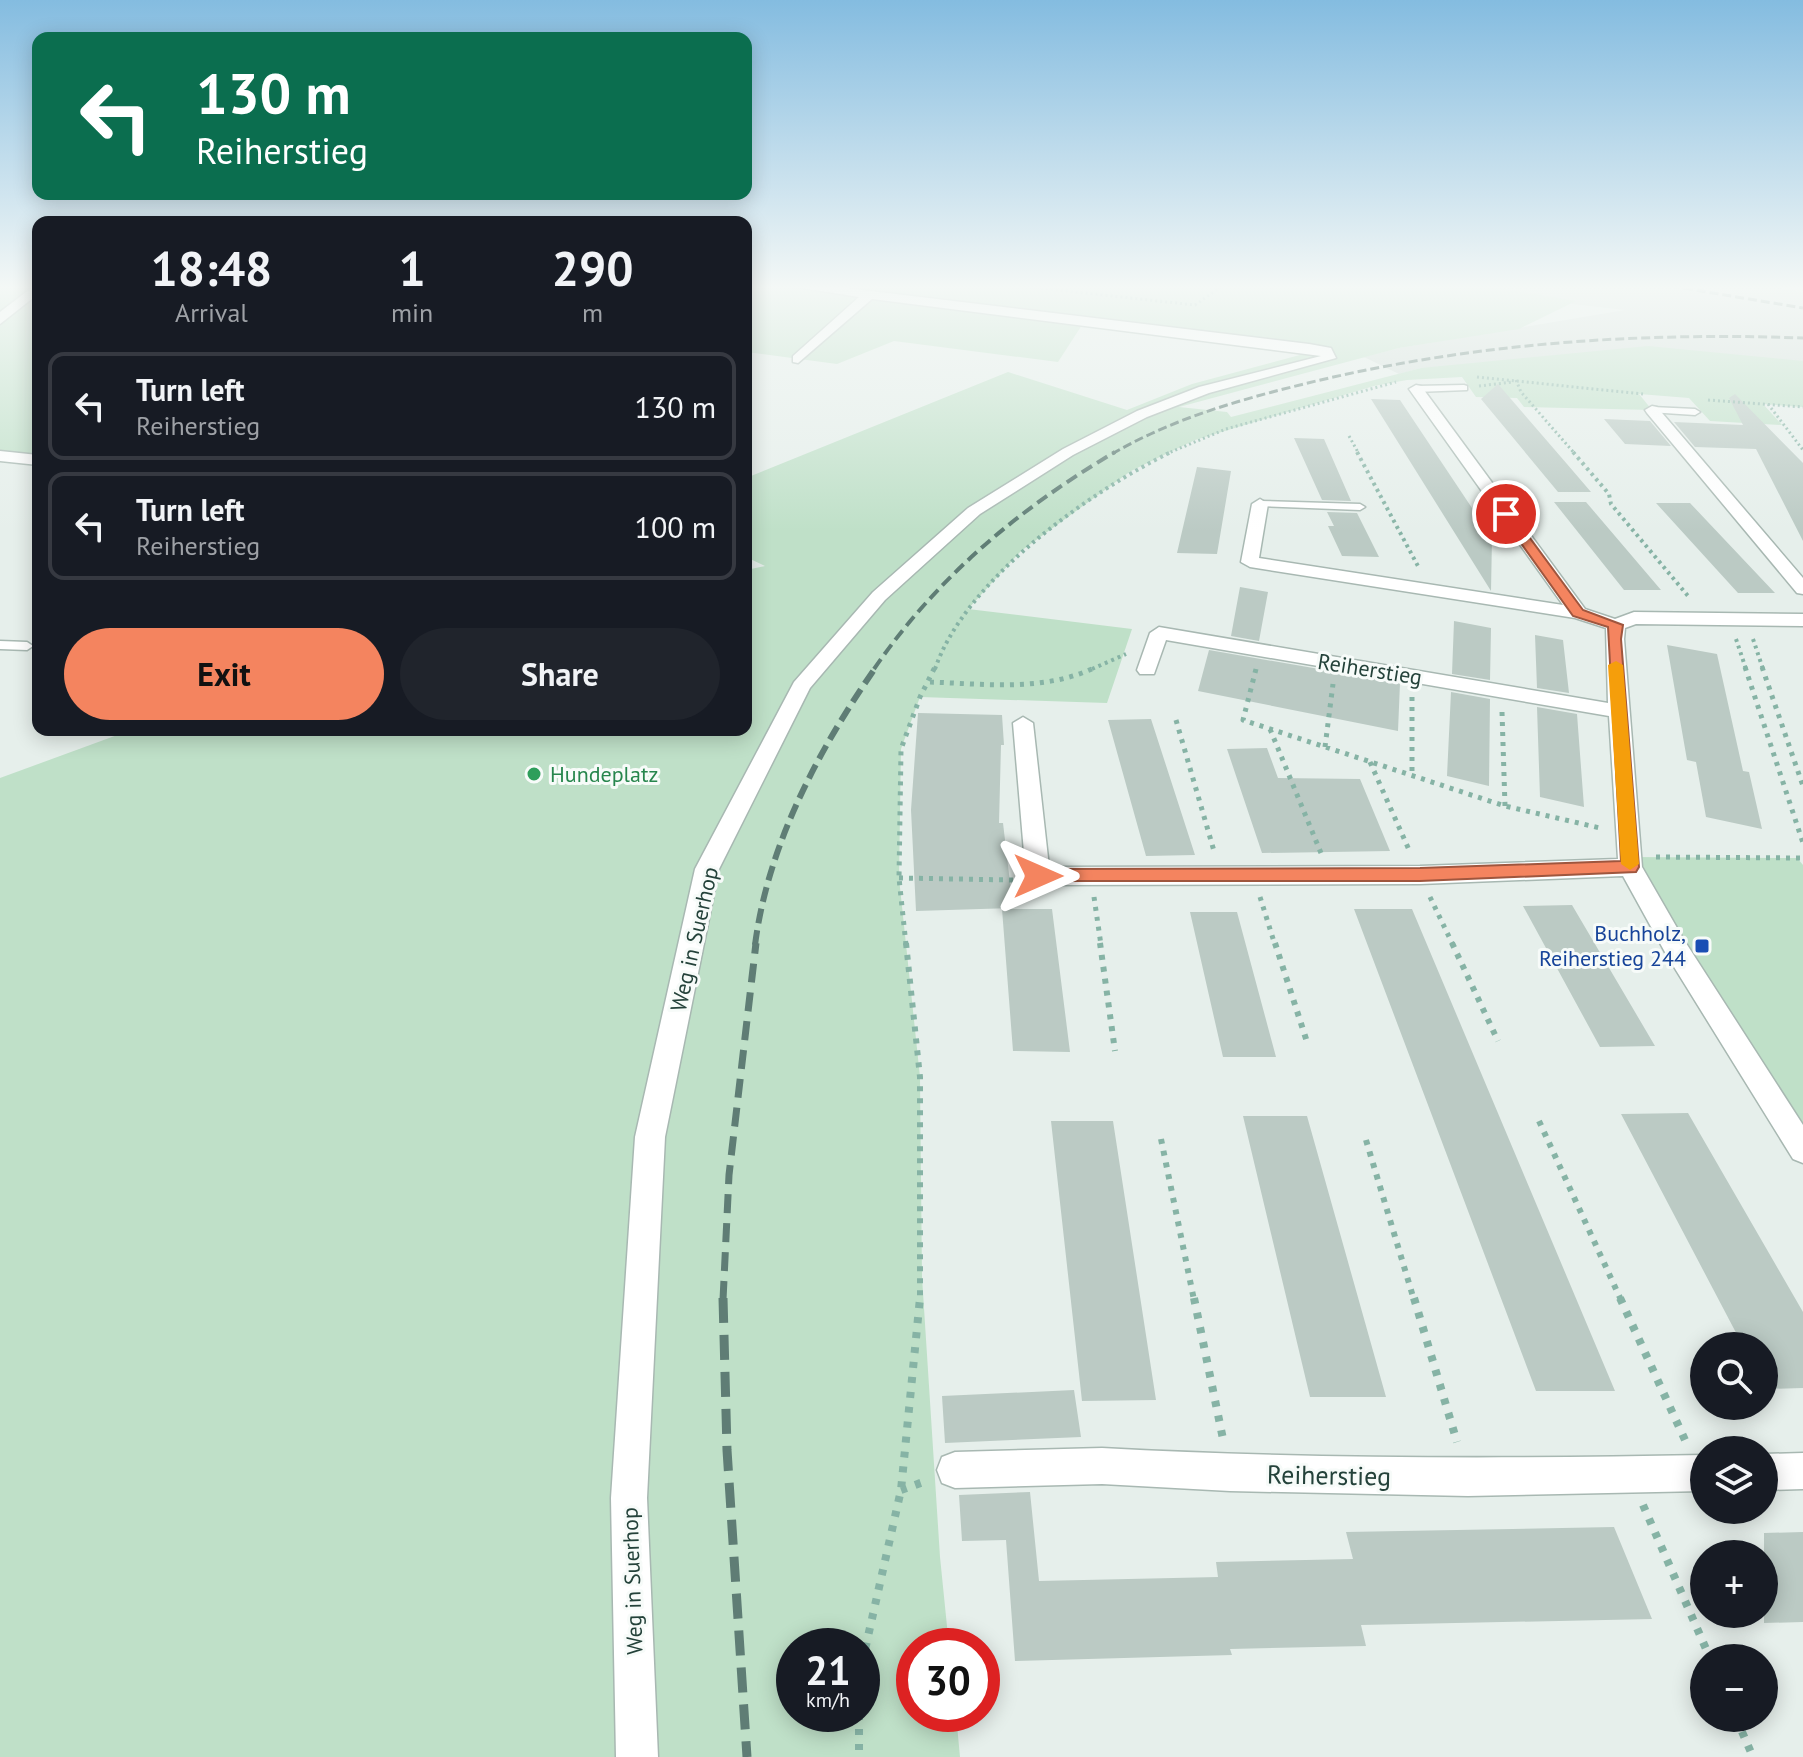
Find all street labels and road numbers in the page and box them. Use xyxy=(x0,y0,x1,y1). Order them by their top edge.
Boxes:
street label: Reiherstieg xyxy=(1316,647,1424,691)
street label: Weg in Suerhop xyxy=(664,864,724,1014)
street label: Reiherstieg xyxy=(1267,1457,1391,1493)
street label: Weg in Suerhop xyxy=(615,1507,649,1655)

